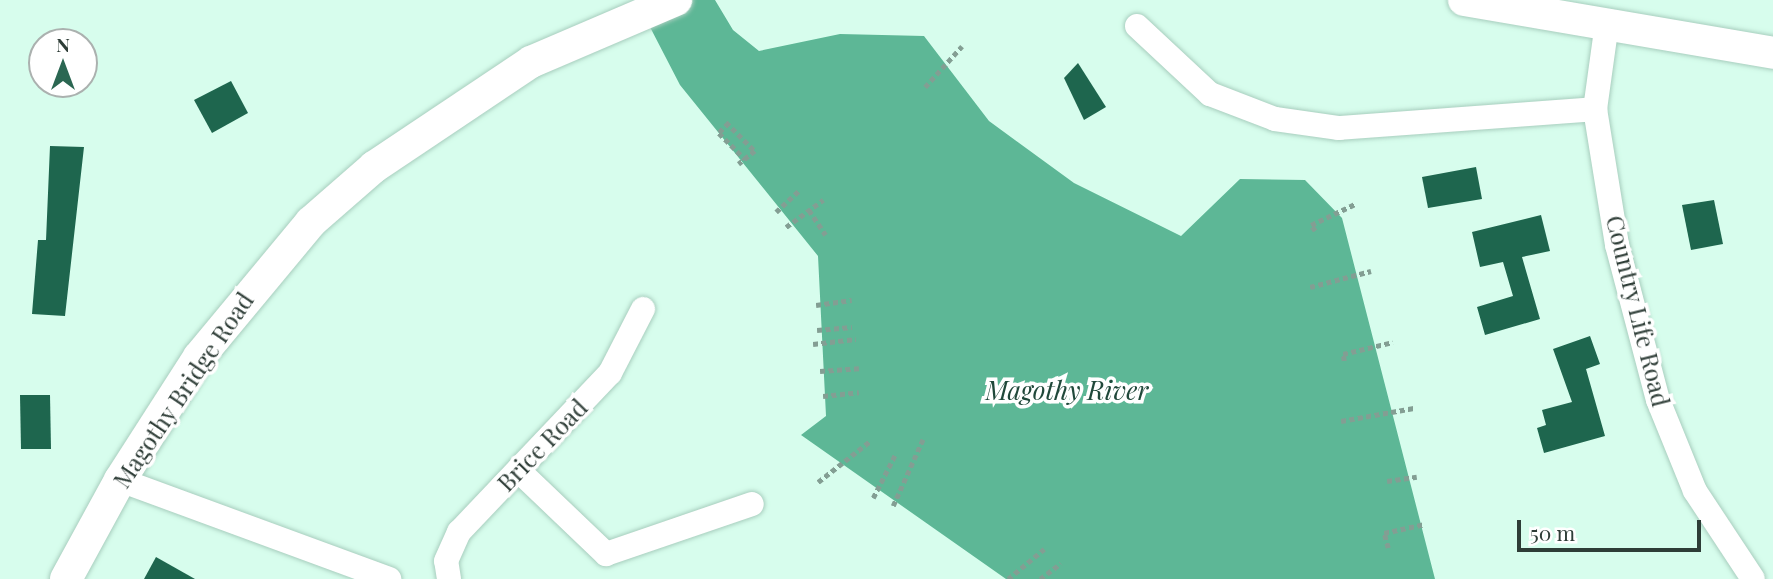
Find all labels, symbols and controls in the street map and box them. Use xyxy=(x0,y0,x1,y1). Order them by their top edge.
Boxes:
north arrow xyxy=(28,28,98,98)
text: N xyxy=(56,31,70,57)
street label: Country Life Road xyxy=(1600,212,1676,410)
street label: Magothy Bridge Road xyxy=(107,286,259,494)
water label: Magothy River xyxy=(986,374,1148,406)
street label: Brice Road xyxy=(491,393,593,497)
scale bar xyxy=(1521,505,1705,550)
text: 50 m xyxy=(1530,518,1575,546)

